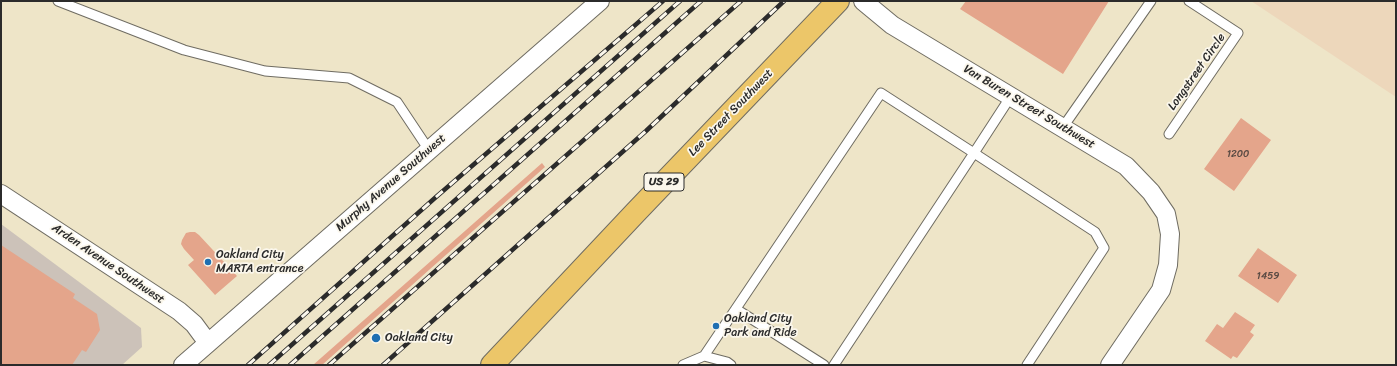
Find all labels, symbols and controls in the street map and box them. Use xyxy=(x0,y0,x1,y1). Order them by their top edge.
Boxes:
street label: Longstreet Circle xyxy=(1165,31,1229,113)
street label: Van Buren Street Southwest xyxy=(961,62,1097,152)
street label: Lee Street Southwest xyxy=(686,66,776,160)
street label: Murphy Avenue Southwest xyxy=(333,131,449,235)
house number: 1200 xyxy=(1227,148,1249,160)
road number: US 29 xyxy=(644,173,684,191)
street label: Arden Avenue Southwest xyxy=(49,221,167,307)
place label: Oakland City MARTA entrance xyxy=(216,248,303,276)
marker: Oakland City MARTA entrance xyxy=(203,257,213,267)
house number: 1459 xyxy=(1257,270,1279,282)
place label: Oakland City Park and Ride xyxy=(724,312,797,340)
marker: Oakland City Park and Ride xyxy=(711,321,721,331)
place label: Oakland City xyxy=(385,331,453,345)
marker: Oakland City xyxy=(370,332,382,344)

